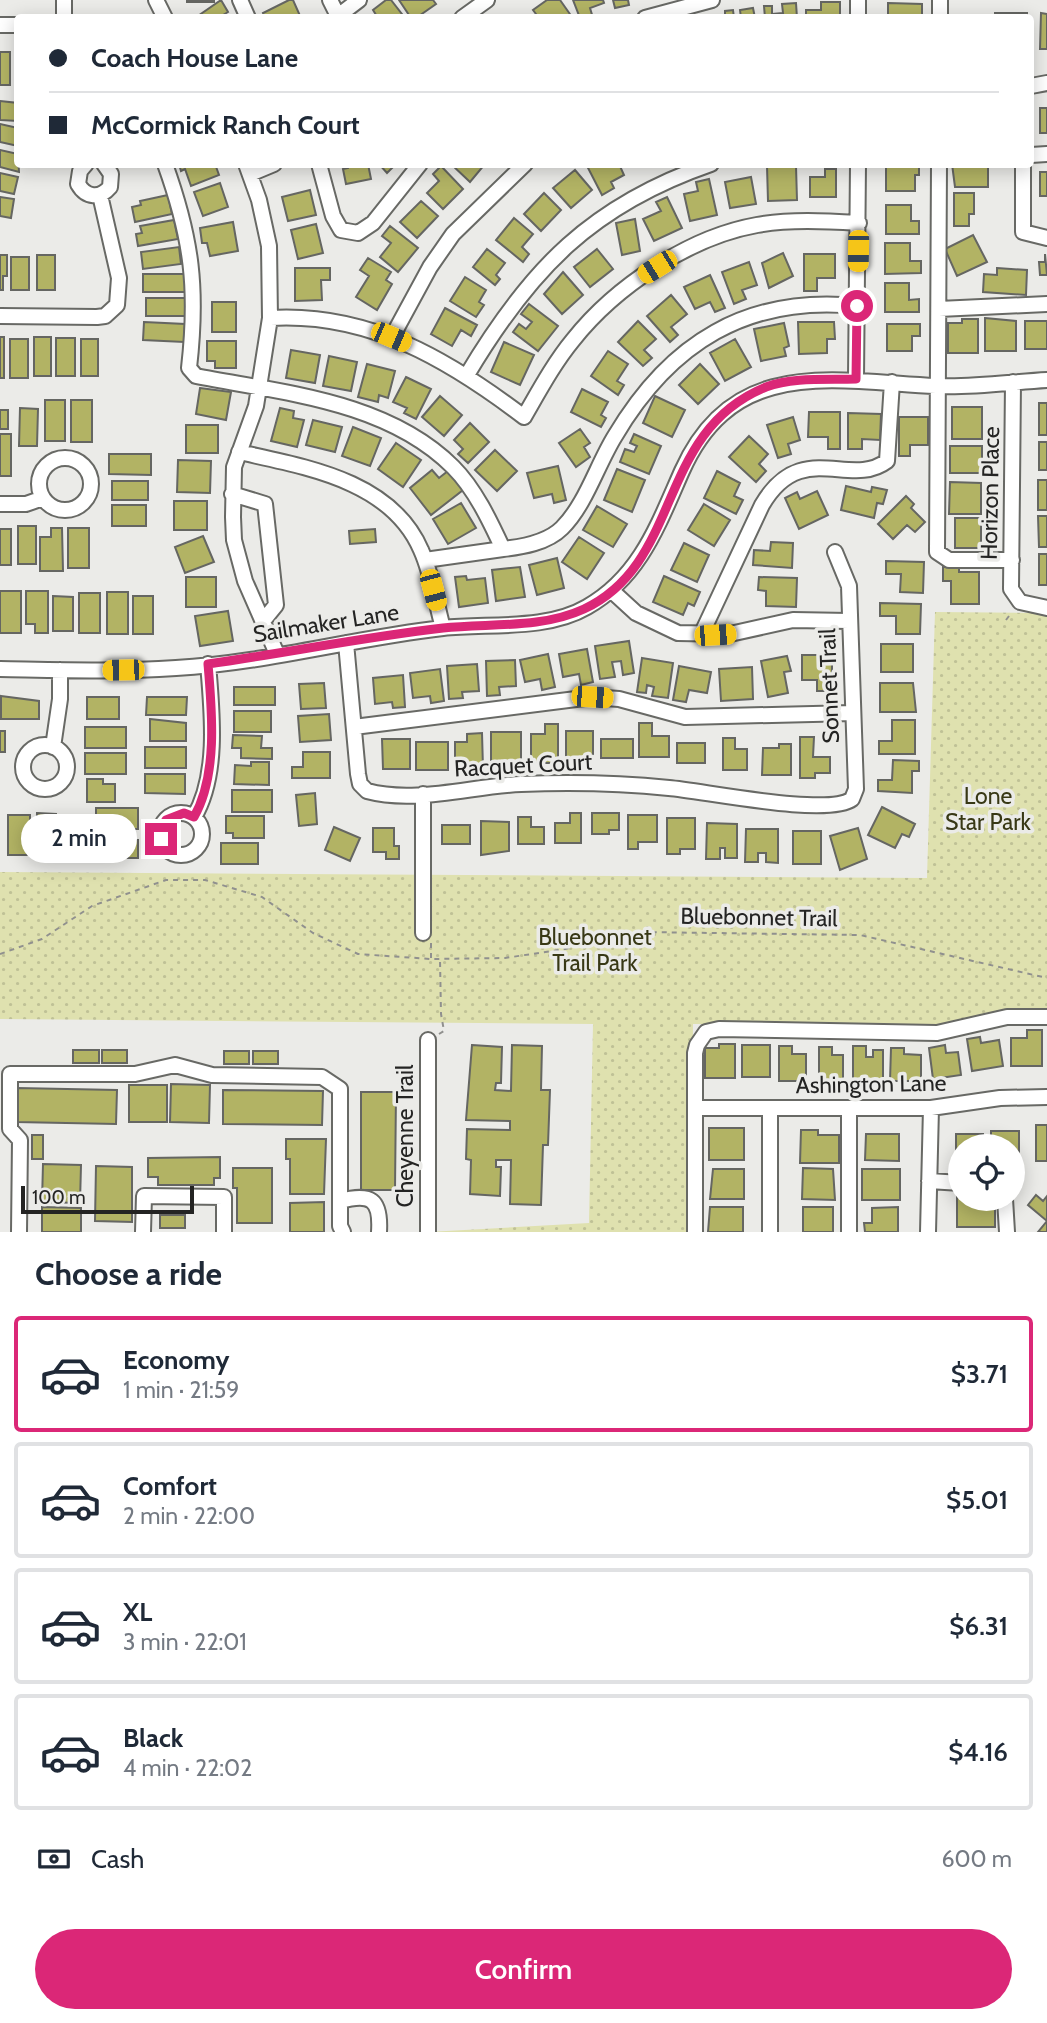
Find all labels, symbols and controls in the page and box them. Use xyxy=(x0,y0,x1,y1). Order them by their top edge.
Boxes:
text: Coach House Lane xyxy=(91,42,298,74)
text: McCormick Ranch Court xyxy=(91,109,360,141)
car xyxy=(848,230,869,272)
car xyxy=(634,247,681,287)
route start xyxy=(841,290,873,322)
car xyxy=(368,319,415,355)
street label: Horizon Place xyxy=(975,426,1005,560)
car xyxy=(418,567,449,613)
street label: Sailmaker Lane xyxy=(251,598,401,648)
car xyxy=(694,623,737,647)
street label: Sonnet Trail xyxy=(813,627,845,744)
car xyxy=(102,659,145,681)
car xyxy=(571,685,614,709)
street label: Racquet Court xyxy=(453,747,593,783)
park label: Lone Star Park xyxy=(945,782,1032,836)
callout: 2 min xyxy=(21,814,136,864)
route end xyxy=(145,823,177,855)
text: 2 min xyxy=(51,824,107,852)
street label: Bluebonnet Trail xyxy=(680,902,838,932)
park label: Bluebonnet Trail Park xyxy=(538,923,652,977)
street label: Cheyenne Trail xyxy=(391,1064,419,1207)
street label: Ashington Lane xyxy=(795,1069,947,1099)
map controls xyxy=(948,1134,1025,1211)
button: locate xyxy=(948,1134,1025,1211)
scale bar xyxy=(21,1183,194,1215)
text: 100 m xyxy=(32,1186,86,1209)
text: Choose a ride xyxy=(35,1254,222,1293)
icon: car xyxy=(39,1343,102,1406)
text: Economy xyxy=(123,1344,229,1376)
text: $3.71 xyxy=(951,1358,1008,1390)
text: 1 min · 21:59 xyxy=(123,1376,239,1404)
icon: car xyxy=(39,1469,102,1532)
text: Comfort xyxy=(123,1470,217,1502)
text: $5.01 xyxy=(946,1484,1008,1516)
text: 2 min · 22:00 xyxy=(123,1502,255,1530)
icon: car xyxy=(39,1595,102,1658)
text: XL xyxy=(123,1596,152,1628)
text: $6.31 xyxy=(949,1610,1008,1642)
text: 3 min · 22:01 xyxy=(123,1628,247,1656)
icon: car xyxy=(39,1721,102,1784)
text: Black xyxy=(123,1722,183,1754)
text: $4.16 xyxy=(948,1736,1008,1768)
text: 4 min · 22:02 xyxy=(123,1754,252,1782)
icon: cash xyxy=(35,1840,73,1878)
text: Cash xyxy=(91,1843,144,1875)
text: 600 m xyxy=(941,1845,1012,1873)
button: Confirm xyxy=(35,1929,1012,2009)

